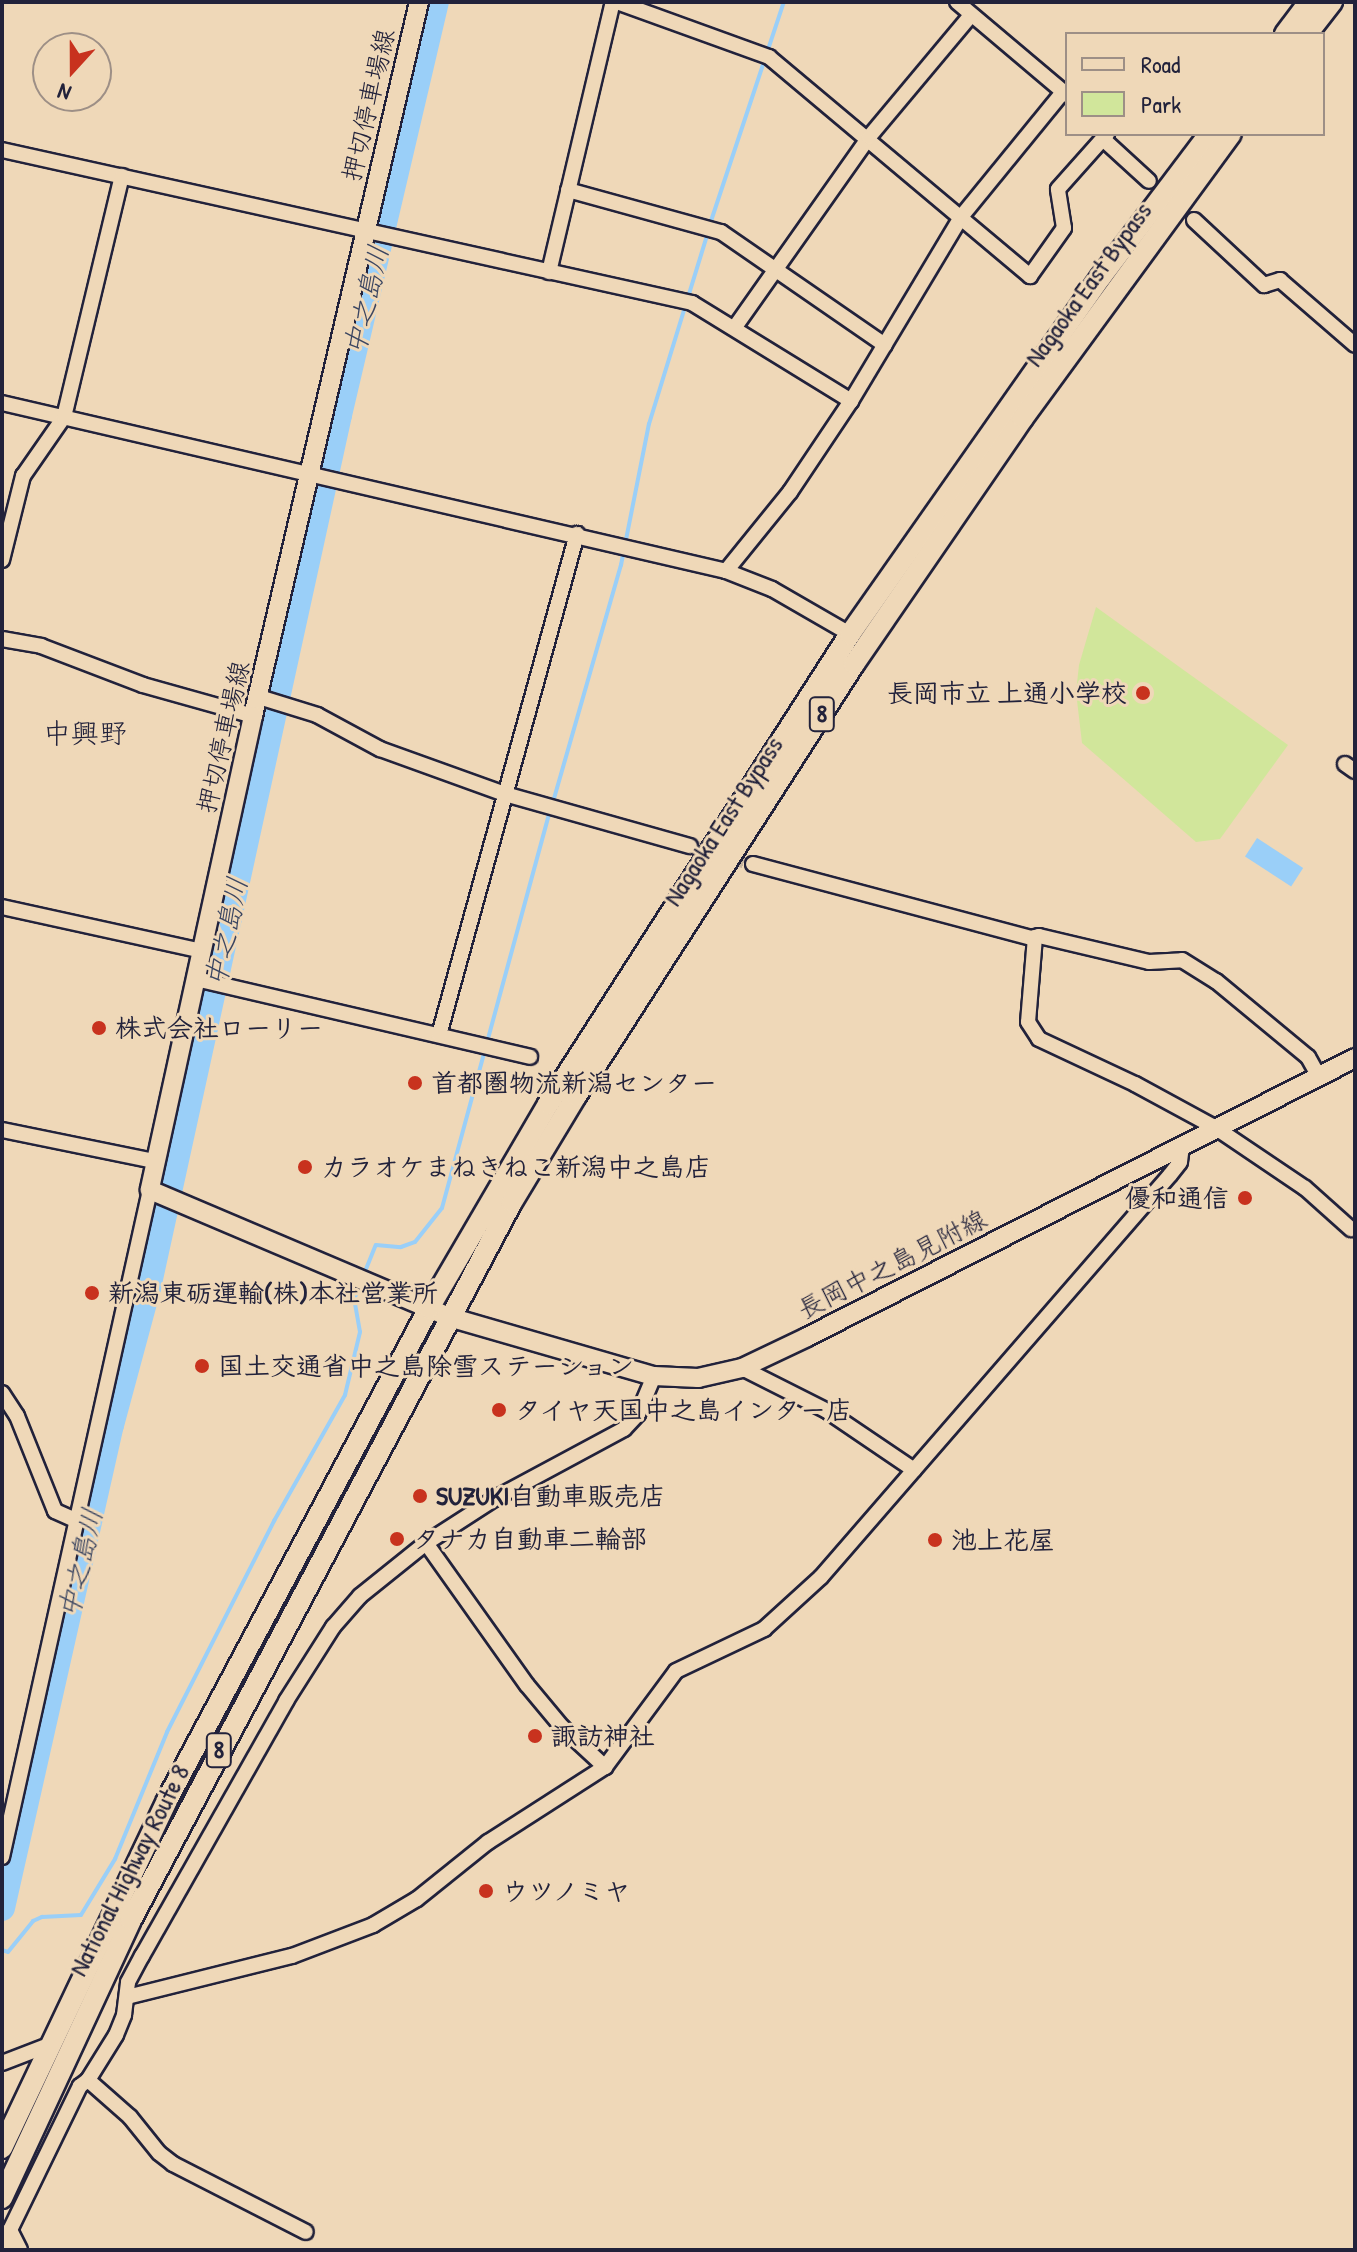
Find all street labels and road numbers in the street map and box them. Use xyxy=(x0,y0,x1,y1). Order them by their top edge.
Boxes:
street label: 押切停車場線 xyxy=(335,25,401,185)
street label: Nagaoka East Bypass xyxy=(1018,196,1158,372)
street label: 押切停車場線 xyxy=(190,657,256,817)
road number: 8 xyxy=(808,694,836,734)
street label: Nagaoka East Bypass xyxy=(657,731,789,911)
street label: 長岡中之島見附線 xyxy=(792,1203,992,1325)
road number: 8 xyxy=(205,1730,233,1770)
street label: National Highway Route 8 xyxy=(62,1759,196,1981)

